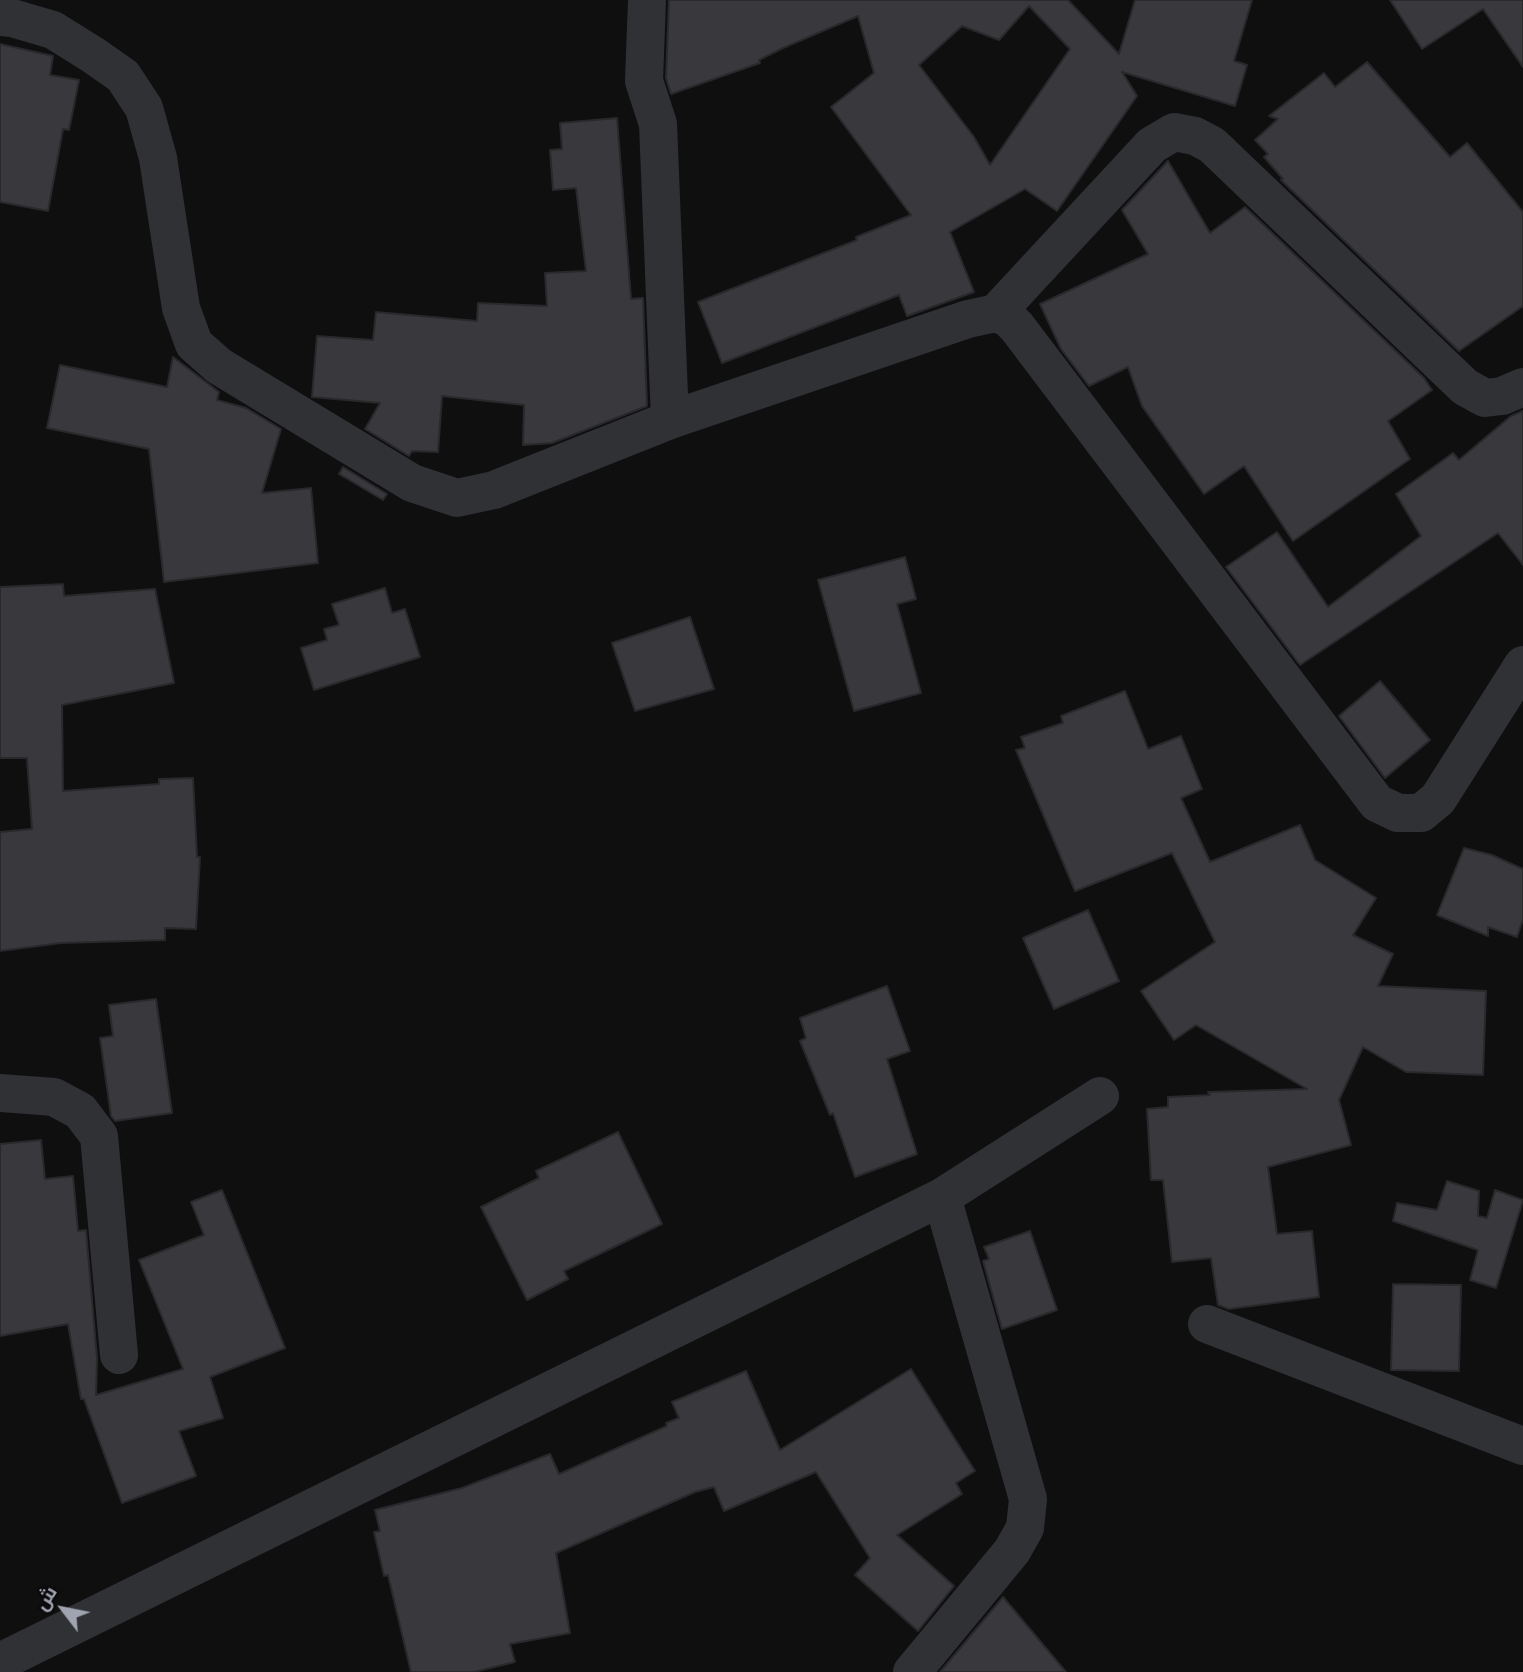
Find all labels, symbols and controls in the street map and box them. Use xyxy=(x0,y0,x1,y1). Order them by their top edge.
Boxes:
north arrow xyxy=(28,1574,98,1644)
text: ش xyxy=(26,1580,64,1616)

